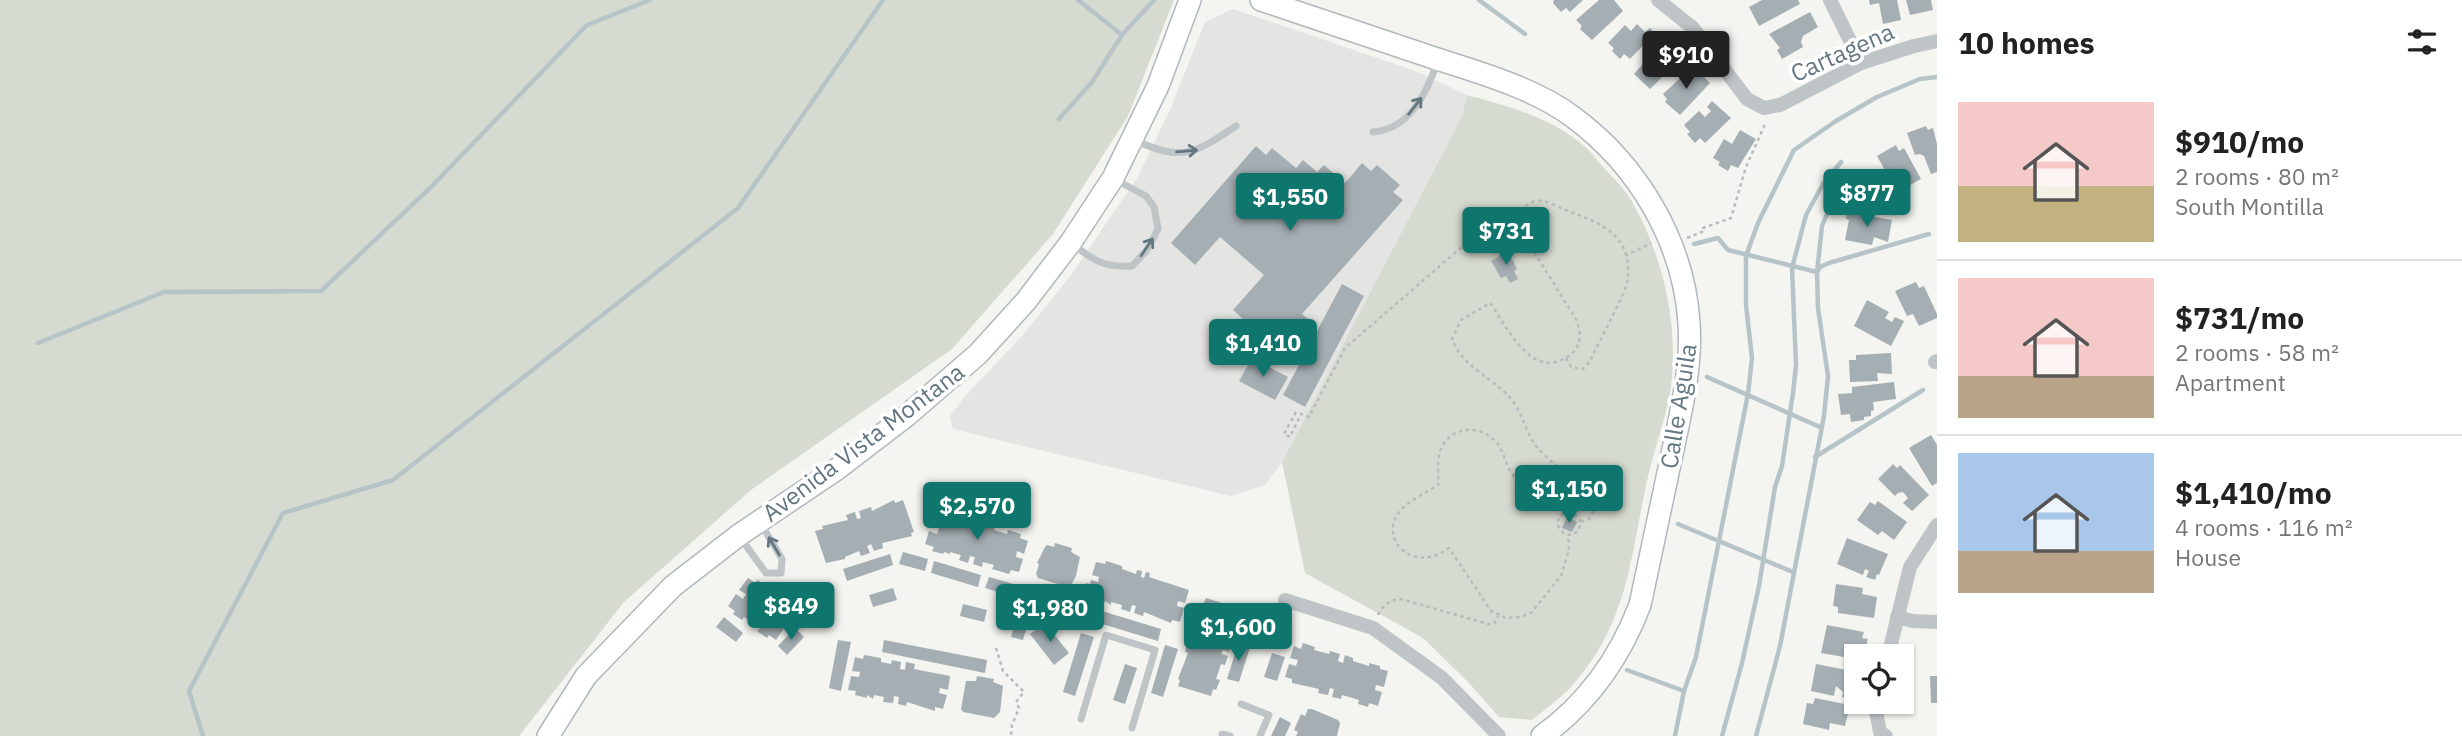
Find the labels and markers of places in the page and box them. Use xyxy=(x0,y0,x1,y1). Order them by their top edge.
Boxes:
pin: $910 xyxy=(1645,32,1727,91)
pin: $877 xyxy=(1826,170,1908,229)
pin: $1,550 xyxy=(1233,174,1347,233)
pin: $731 xyxy=(1465,208,1547,267)
pin: $1,410 xyxy=(1206,320,1320,379)
pin: $1,150 xyxy=(1512,466,1626,525)
pin: $2,570 xyxy=(920,482,1034,542)
pin: $849 xyxy=(750,582,832,642)
pin: $1,980 xyxy=(993,584,1107,644)
pin: $1,600 xyxy=(1181,604,1295,663)

